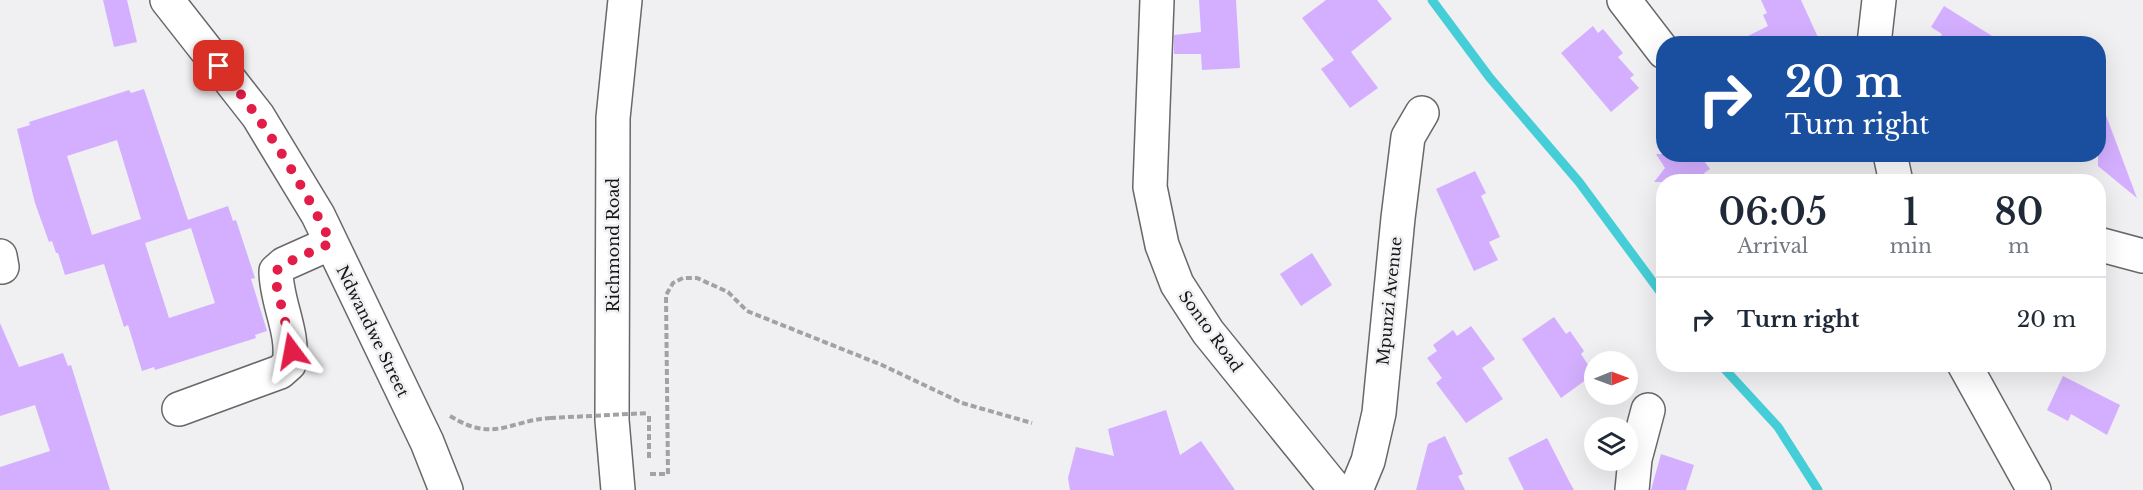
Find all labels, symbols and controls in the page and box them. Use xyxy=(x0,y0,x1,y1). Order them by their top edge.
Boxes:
pin xyxy=(193,40,244,91)
icon: arrive xyxy=(202,49,235,82)
text: 20 m xyxy=(1785,56,1902,108)
icon: right xyxy=(1686,60,1764,138)
text: Turn right xyxy=(1785,108,1929,141)
street label: Richmond Road xyxy=(603,178,623,312)
text: 06:05 xyxy=(1719,190,1827,235)
text: 1 xyxy=(1903,190,1919,235)
text: 80 xyxy=(1994,190,2043,235)
text: Arrival xyxy=(1737,234,1808,258)
text: min xyxy=(1890,234,1932,258)
text: m xyxy=(2008,234,2030,258)
street label: Mpunzi Avenue xyxy=(1372,236,1406,366)
street label: Ndwandwe Street xyxy=(332,262,414,400)
street label: Sonto Road xyxy=(1175,286,1247,376)
icon: right xyxy=(1686,303,1719,336)
text: Turn right xyxy=(1737,306,1859,333)
text: 20 m xyxy=(2017,306,2076,333)
position arrow xyxy=(260,319,324,383)
north arrow xyxy=(1584,351,1638,405)
map controls xyxy=(1584,351,1638,471)
button: layers xyxy=(1584,417,1638,471)

